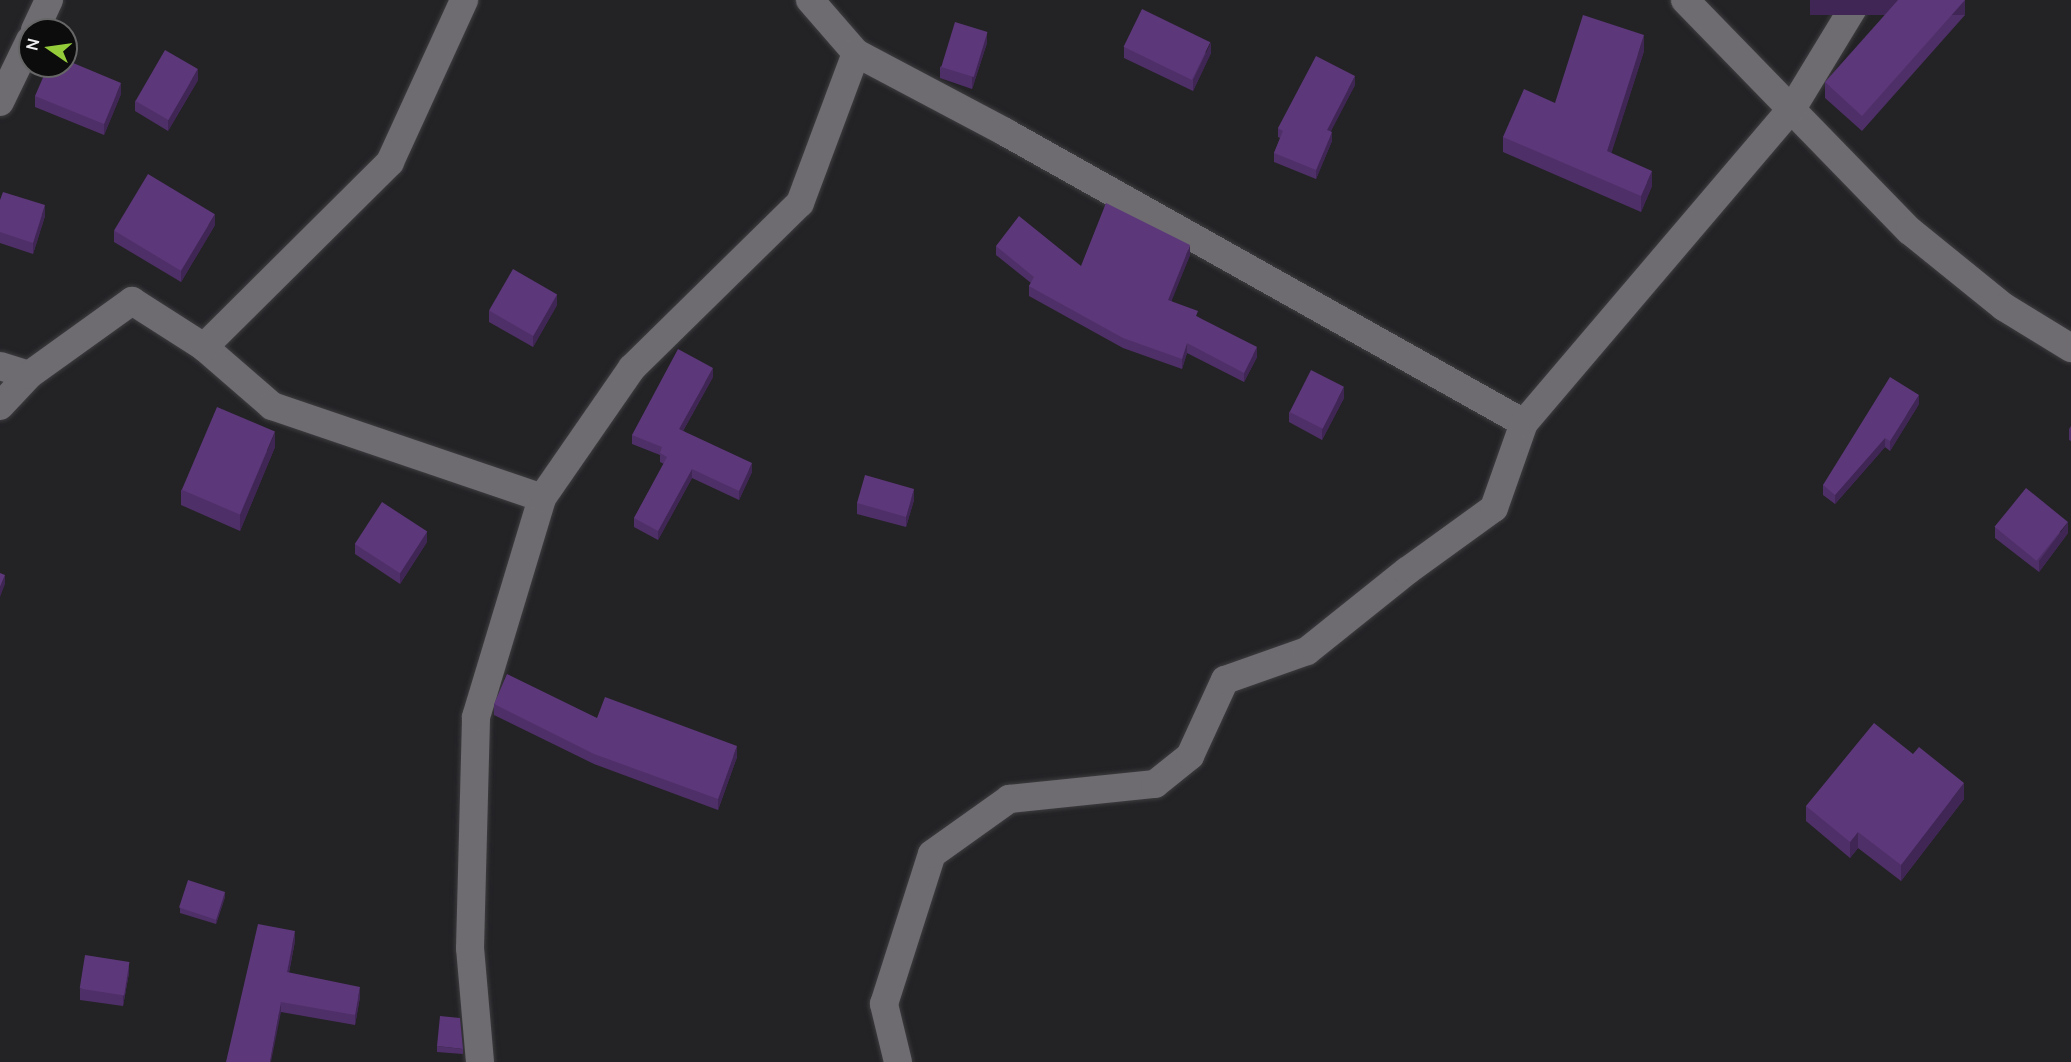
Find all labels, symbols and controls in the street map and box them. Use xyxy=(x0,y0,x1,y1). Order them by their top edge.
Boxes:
north arrow xyxy=(18,18,78,78)
text: N xyxy=(20,36,44,52)

